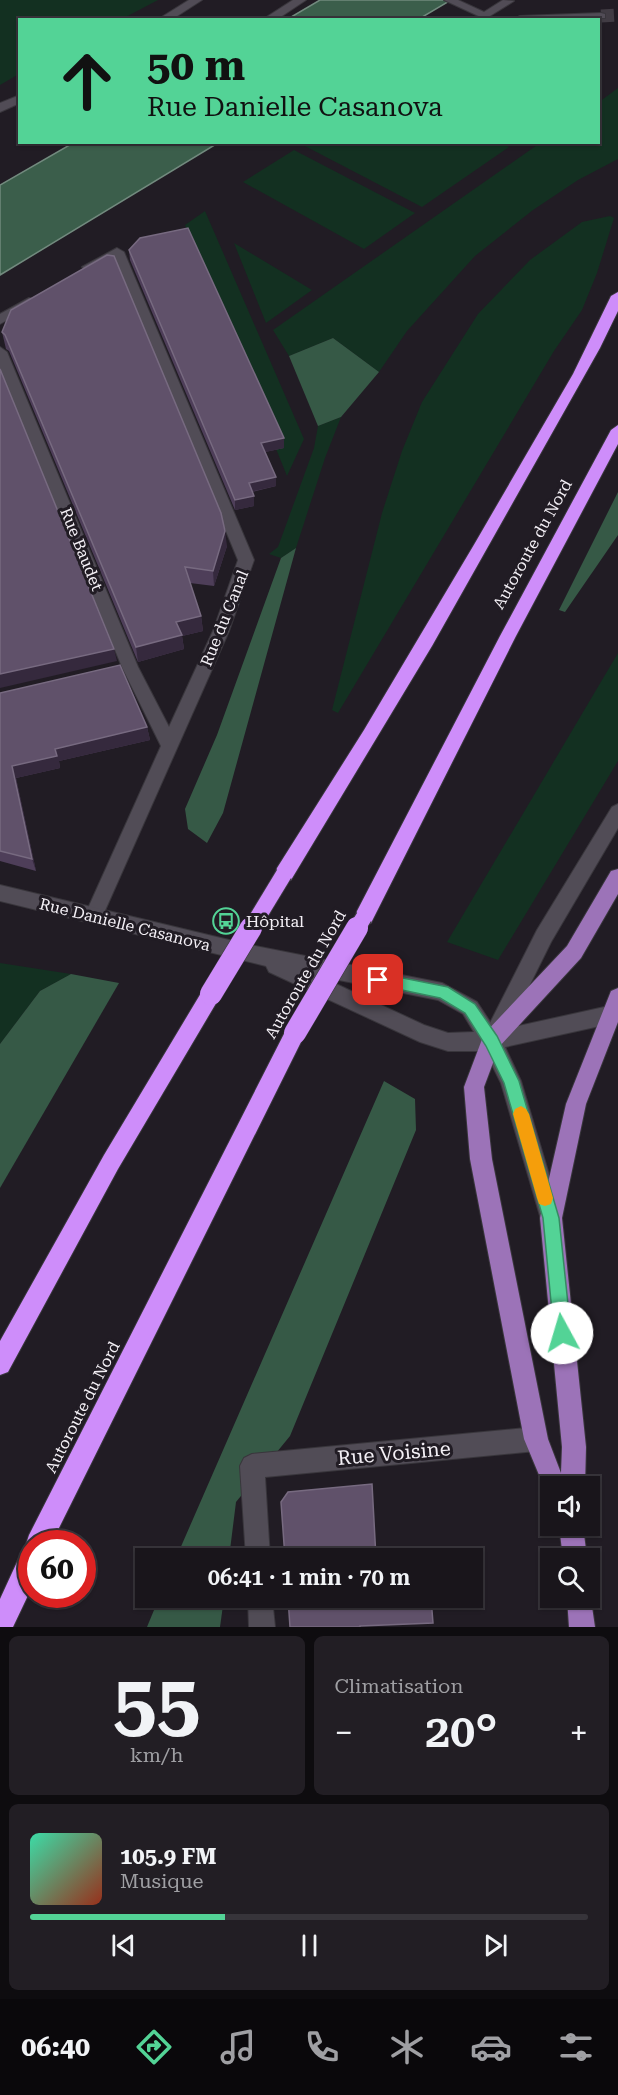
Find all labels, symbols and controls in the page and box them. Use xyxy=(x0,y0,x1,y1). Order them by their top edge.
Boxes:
text: 50 m xyxy=(147,41,245,90)
icon: ahead xyxy=(48,42,126,120)
text: Rue Danielle Casanova xyxy=(147,91,443,123)
street label: Autoroute du Nord xyxy=(489,476,576,612)
street label: Rue Baudet xyxy=(56,505,107,593)
street label: Rue du Canal xyxy=(197,567,252,669)
street label: Rue Danielle Casanova xyxy=(38,894,212,955)
bus stop icon: Hôpital xyxy=(211,906,241,936)
street label: Autoroute du Nord xyxy=(261,907,350,1042)
place label: Hôpital xyxy=(246,912,304,931)
pin xyxy=(352,954,403,1005)
icon: arrive xyxy=(361,963,394,996)
position arrow xyxy=(530,1301,594,1365)
street label: Autoroute du Nord xyxy=(41,1338,124,1476)
street label: Rue Voisine xyxy=(336,1436,452,1470)
map controls xyxy=(540,1476,600,1608)
button: sound xyxy=(540,1476,600,1536)
speed limit sign: 60 xyxy=(18,1530,96,1608)
button: search xyxy=(540,1548,600,1608)
text: 06:41 · 1 min · 70 m xyxy=(208,1565,410,1590)
text: 55 xyxy=(113,1658,200,1749)
text: Climatisation xyxy=(335,1674,463,1698)
text: 20° xyxy=(425,1705,498,1758)
text: − xyxy=(335,1713,353,1752)
text: + xyxy=(570,1713,588,1752)
text: km/h xyxy=(130,1743,184,1767)
text: 105.9 FM xyxy=(120,1844,217,1869)
text: Musique xyxy=(120,1869,204,1893)
icon: previous xyxy=(107,1929,140,1962)
icon: pause xyxy=(293,1929,326,1962)
icon: next xyxy=(479,1929,512,1962)
icon: directions xyxy=(133,2026,175,2068)
icon: music xyxy=(217,2026,259,2068)
icon: phone xyxy=(301,2026,343,2068)
icon: climate xyxy=(386,2026,428,2068)
icon: car xyxy=(470,2026,512,2068)
icon: filters xyxy=(555,2026,597,2068)
text: 06:40 xyxy=(21,2031,90,2063)

